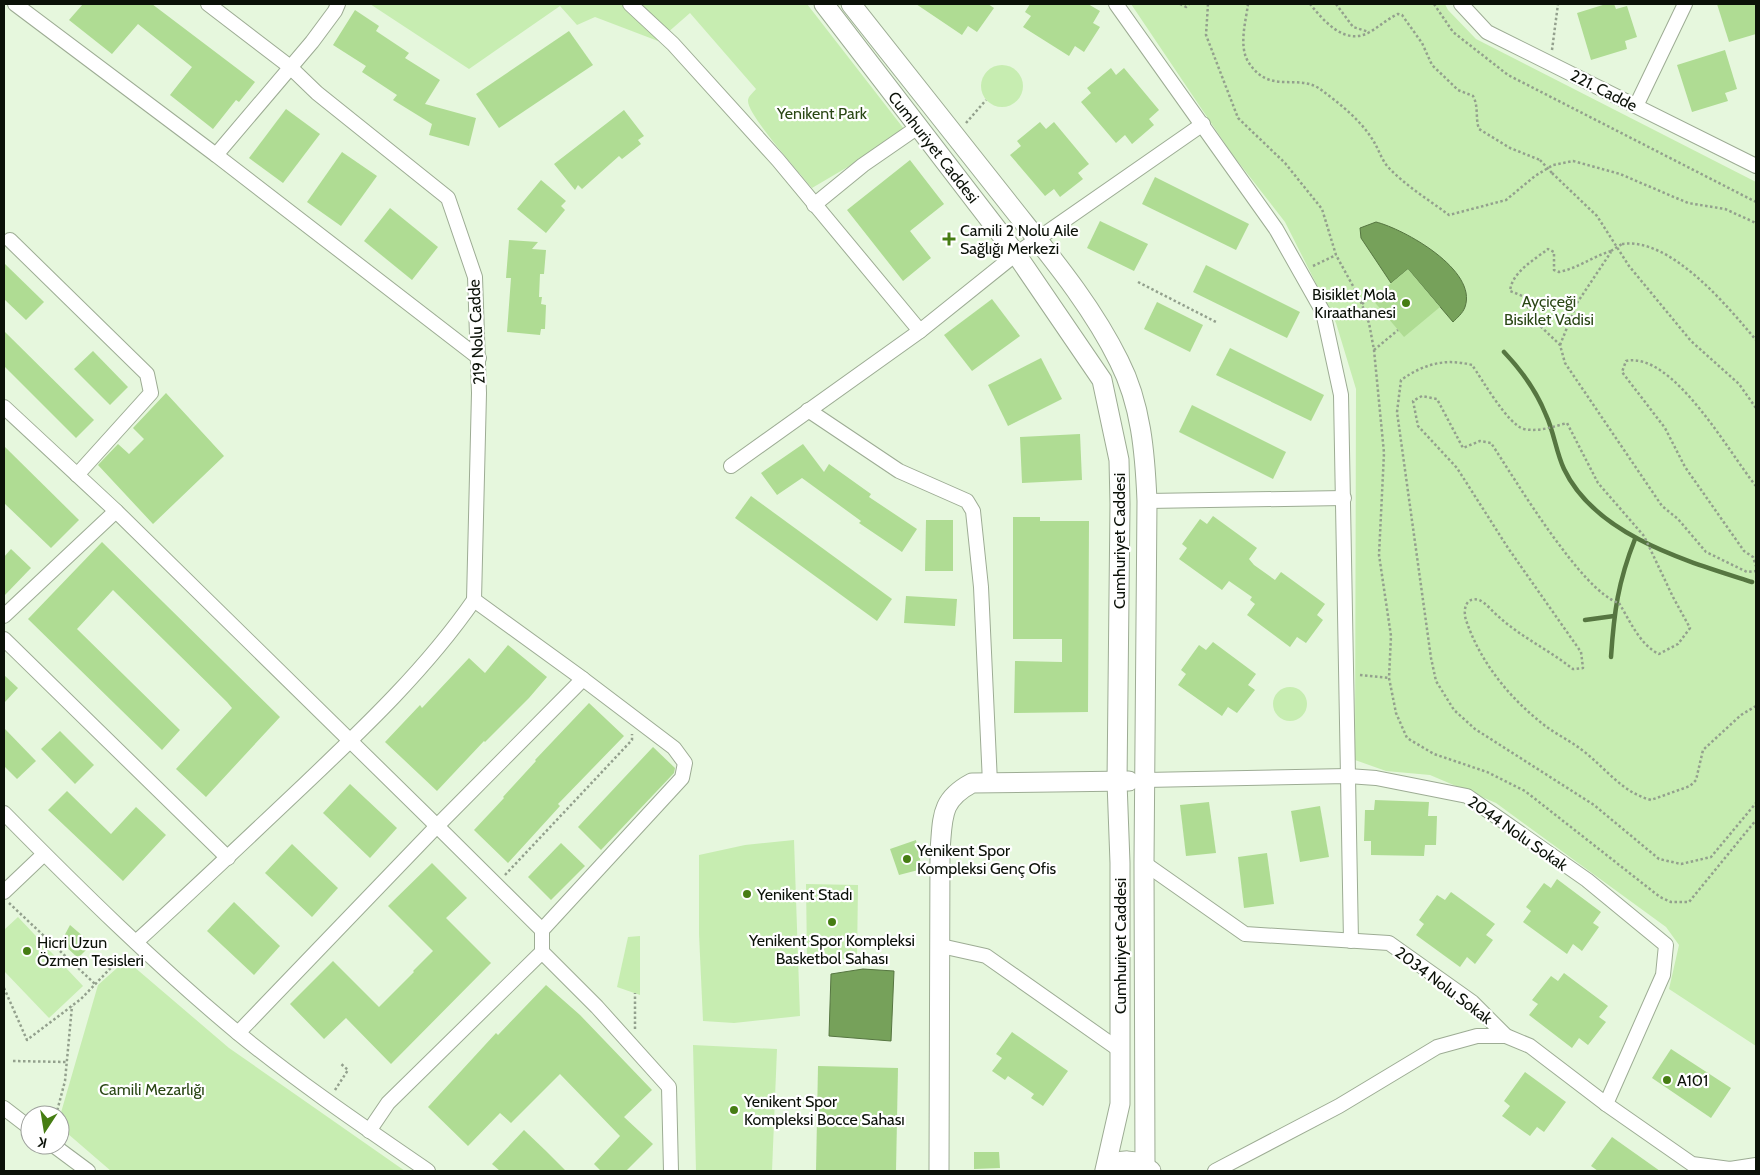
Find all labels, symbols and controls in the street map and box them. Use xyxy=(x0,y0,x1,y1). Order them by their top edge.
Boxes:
street label: 221. Cadde xyxy=(1567,66,1640,115)
street label: Cumhuriyet Caddesi xyxy=(884,88,983,207)
park label: Yenikent Park xyxy=(776,104,868,123)
place label: Camili 2 Nolu Aile Sağlığı Merkezi xyxy=(960,221,1078,258)
marker: Camili 2 Nolu Aile Sağlığı Merkezi xyxy=(942,232,956,246)
street label: 219 Nolu Cadde xyxy=(464,279,489,385)
place label: Bisiklet Mola Kıraathanesi xyxy=(1312,285,1396,322)
park label: Ayçiçeği Bisiklet Vadisi xyxy=(1504,292,1594,329)
marker: Bisiklet Mola Kıraathanesi xyxy=(1400,297,1412,309)
street label: Cumhuriyet Caddesi xyxy=(1110,473,1129,609)
street label: 2044 Nolu Sokak xyxy=(1464,792,1572,875)
place label: Yenikent Spor Kompleksi Genç Ofis xyxy=(916,841,1057,878)
marker: Yenikent Spor Kompleksi Genç Ofis xyxy=(901,853,913,865)
street label: Cumhuriyet Caddesi xyxy=(1111,878,1130,1014)
place label: Yenikent Stadı xyxy=(756,885,853,904)
marker: Yenikent Stadı xyxy=(741,888,753,900)
marker: Yenikent Spor Kompleksi Basketbol Sahası xyxy=(826,916,838,928)
place label: Yenikent Spor Kompleksi Basketbol Sahası xyxy=(748,931,915,968)
place label: Hicri Uzun Özmen Tesisleri xyxy=(37,933,144,970)
street label: 2034 Nolu Sokak xyxy=(1391,943,1497,1029)
marker: Hicri Uzun Özmen Tesisleri xyxy=(21,945,33,957)
place label: A101 xyxy=(1677,1071,1708,1090)
marker: A101 xyxy=(1661,1074,1673,1086)
park label: Camili Mezarlığı xyxy=(99,1080,205,1099)
place label: Yenikent Spor Kompleksi Bocce Sahası xyxy=(743,1092,905,1129)
marker: Yenikent Spor Kompleksi Bocce Sahası xyxy=(728,1104,740,1116)
north arrow xyxy=(20,1105,70,1155)
text: K xyxy=(36,1133,48,1152)

